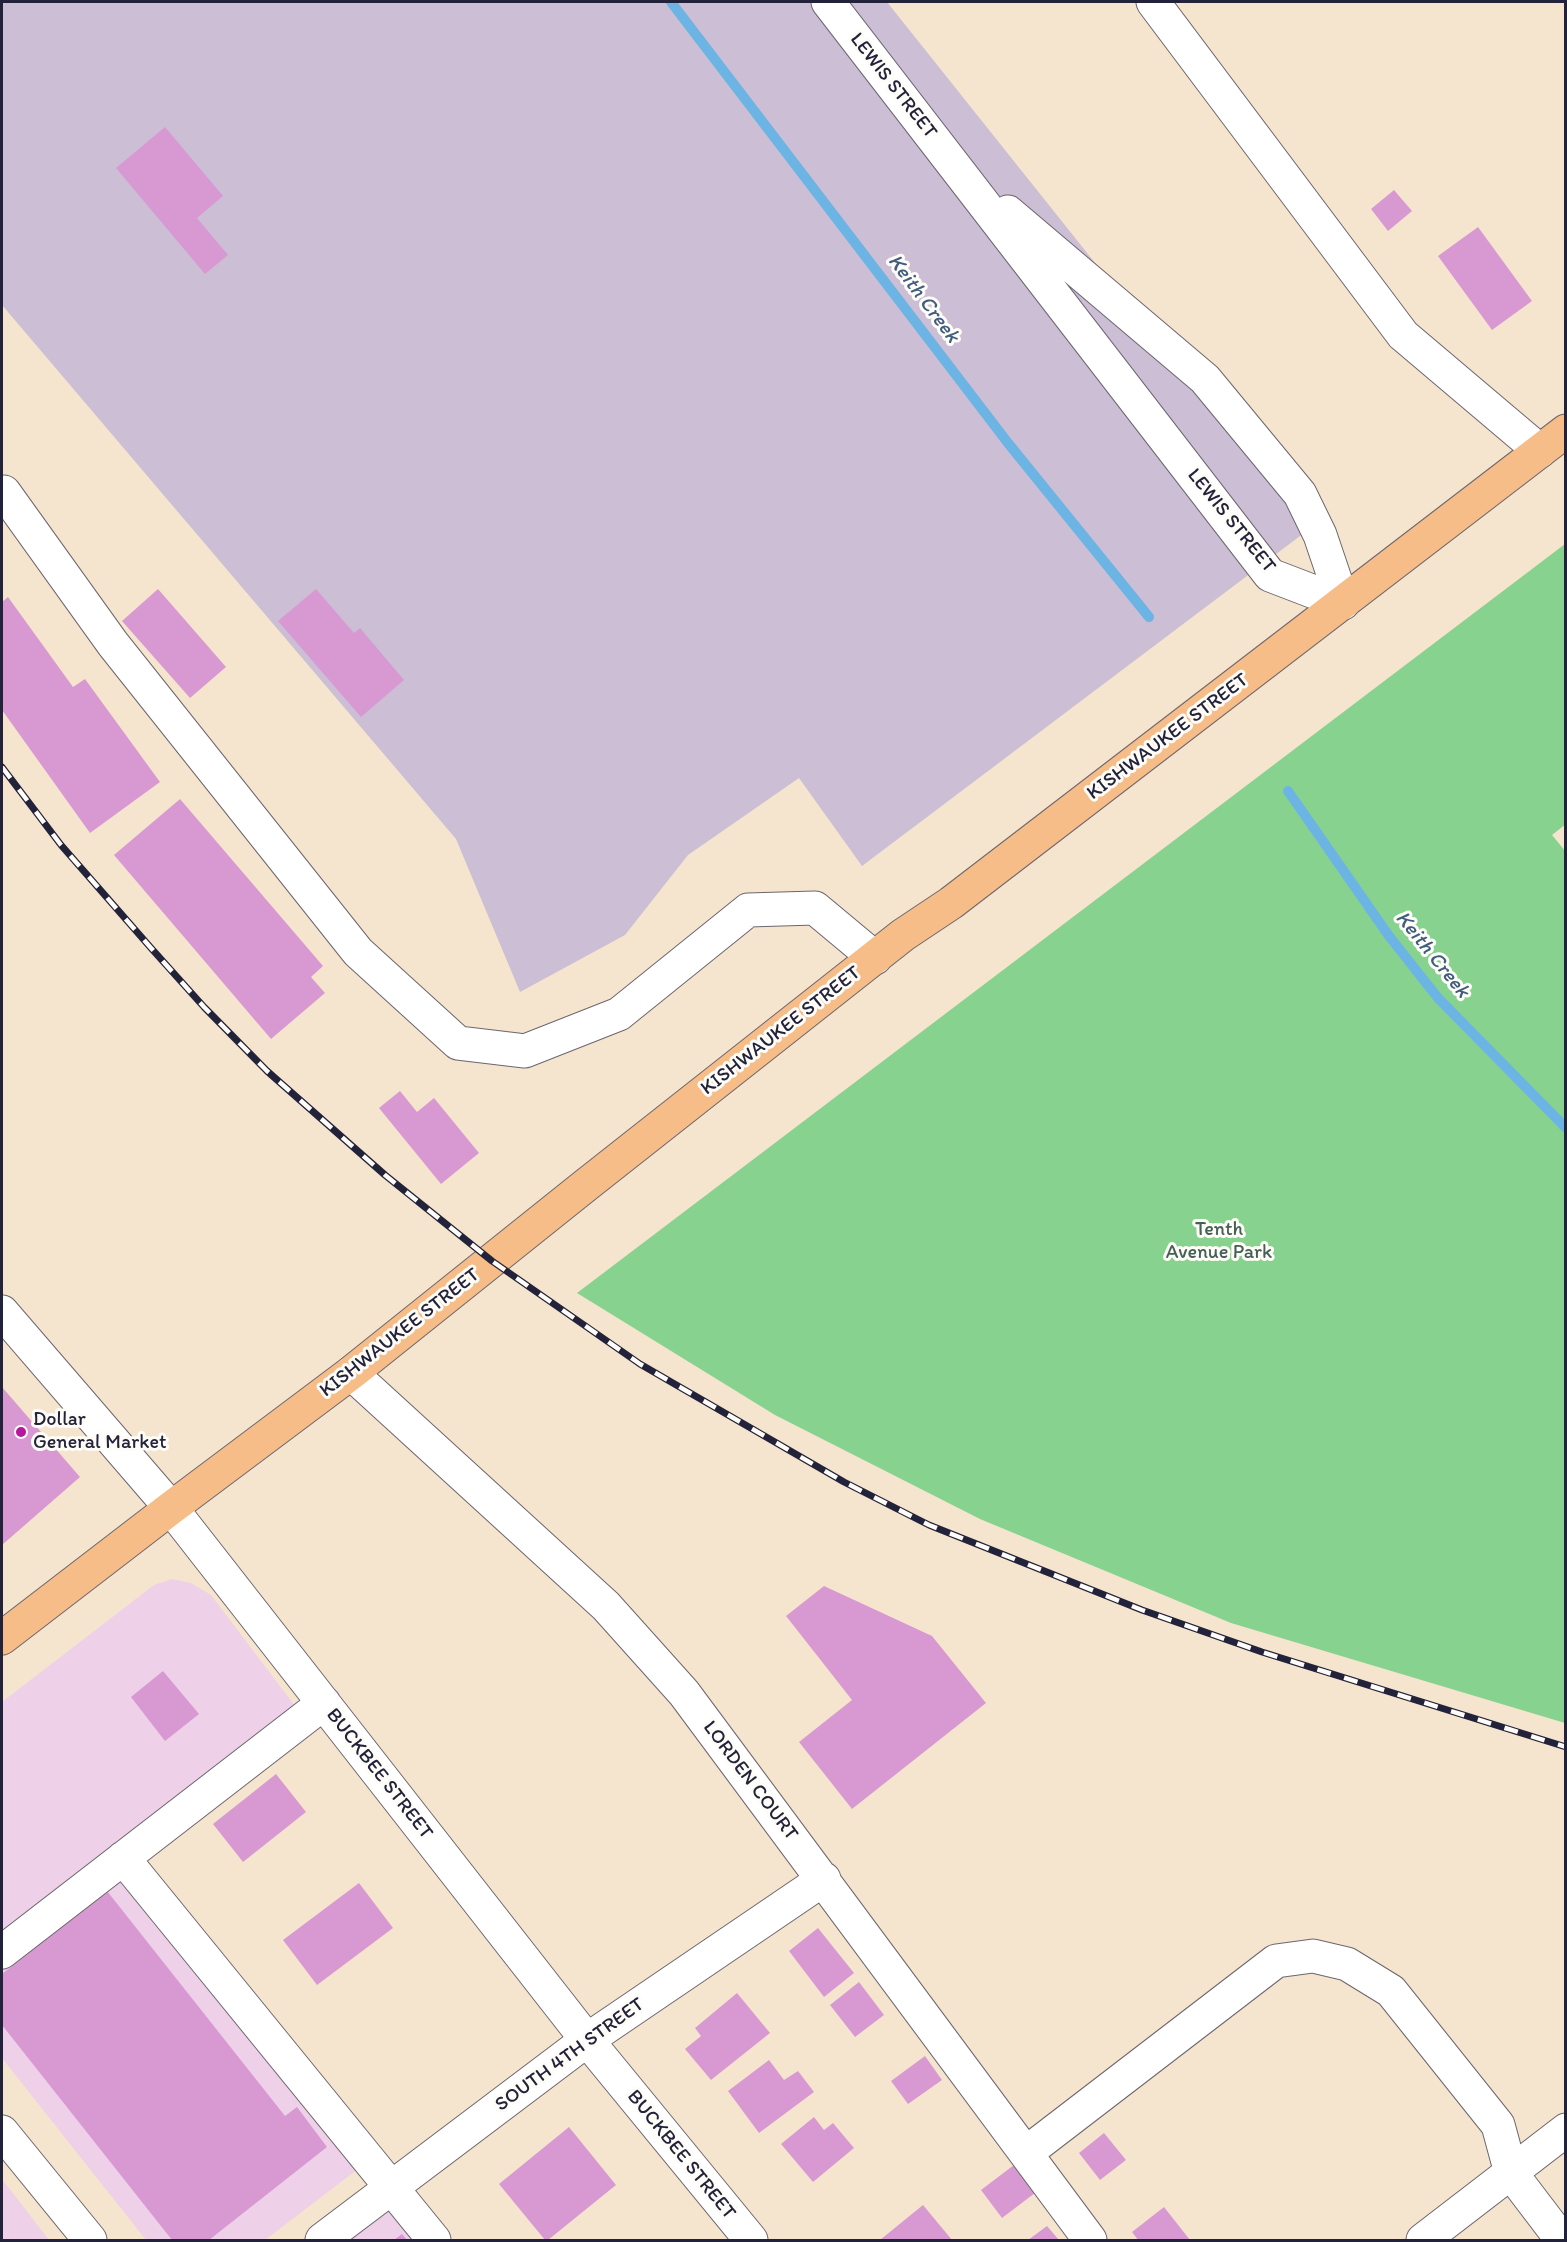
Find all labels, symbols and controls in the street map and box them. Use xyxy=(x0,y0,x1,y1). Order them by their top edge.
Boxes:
street label: LEWIS STREET xyxy=(844,28,942,144)
water label: Keith Creek xyxy=(882,250,964,348)
street label: LEWIS STREET xyxy=(1182,464,1280,578)
street label: KISHWAUKEE STREET xyxy=(1083,668,1253,806)
water label: Keith Creek xyxy=(1389,907,1475,1003)
street label: KISHWAUKEE STREET xyxy=(696,961,866,1101)
park label: Tenth Avenue Park xyxy=(1166,1218,1272,1265)
street label: KISHWAUKEE STREET xyxy=(315,1263,485,1403)
place label: Dollar General Market xyxy=(33,1408,167,1455)
marker: Dollar General Market xyxy=(14,1425,28,1439)
street label: BUCKBEE STREET xyxy=(320,1704,438,1844)
street label: LORDEN COURT xyxy=(697,1717,803,1845)
street label: SOUTH 4TH STREET xyxy=(491,1993,649,2117)
street label: BUCKBEE STREET xyxy=(621,2085,741,2225)

